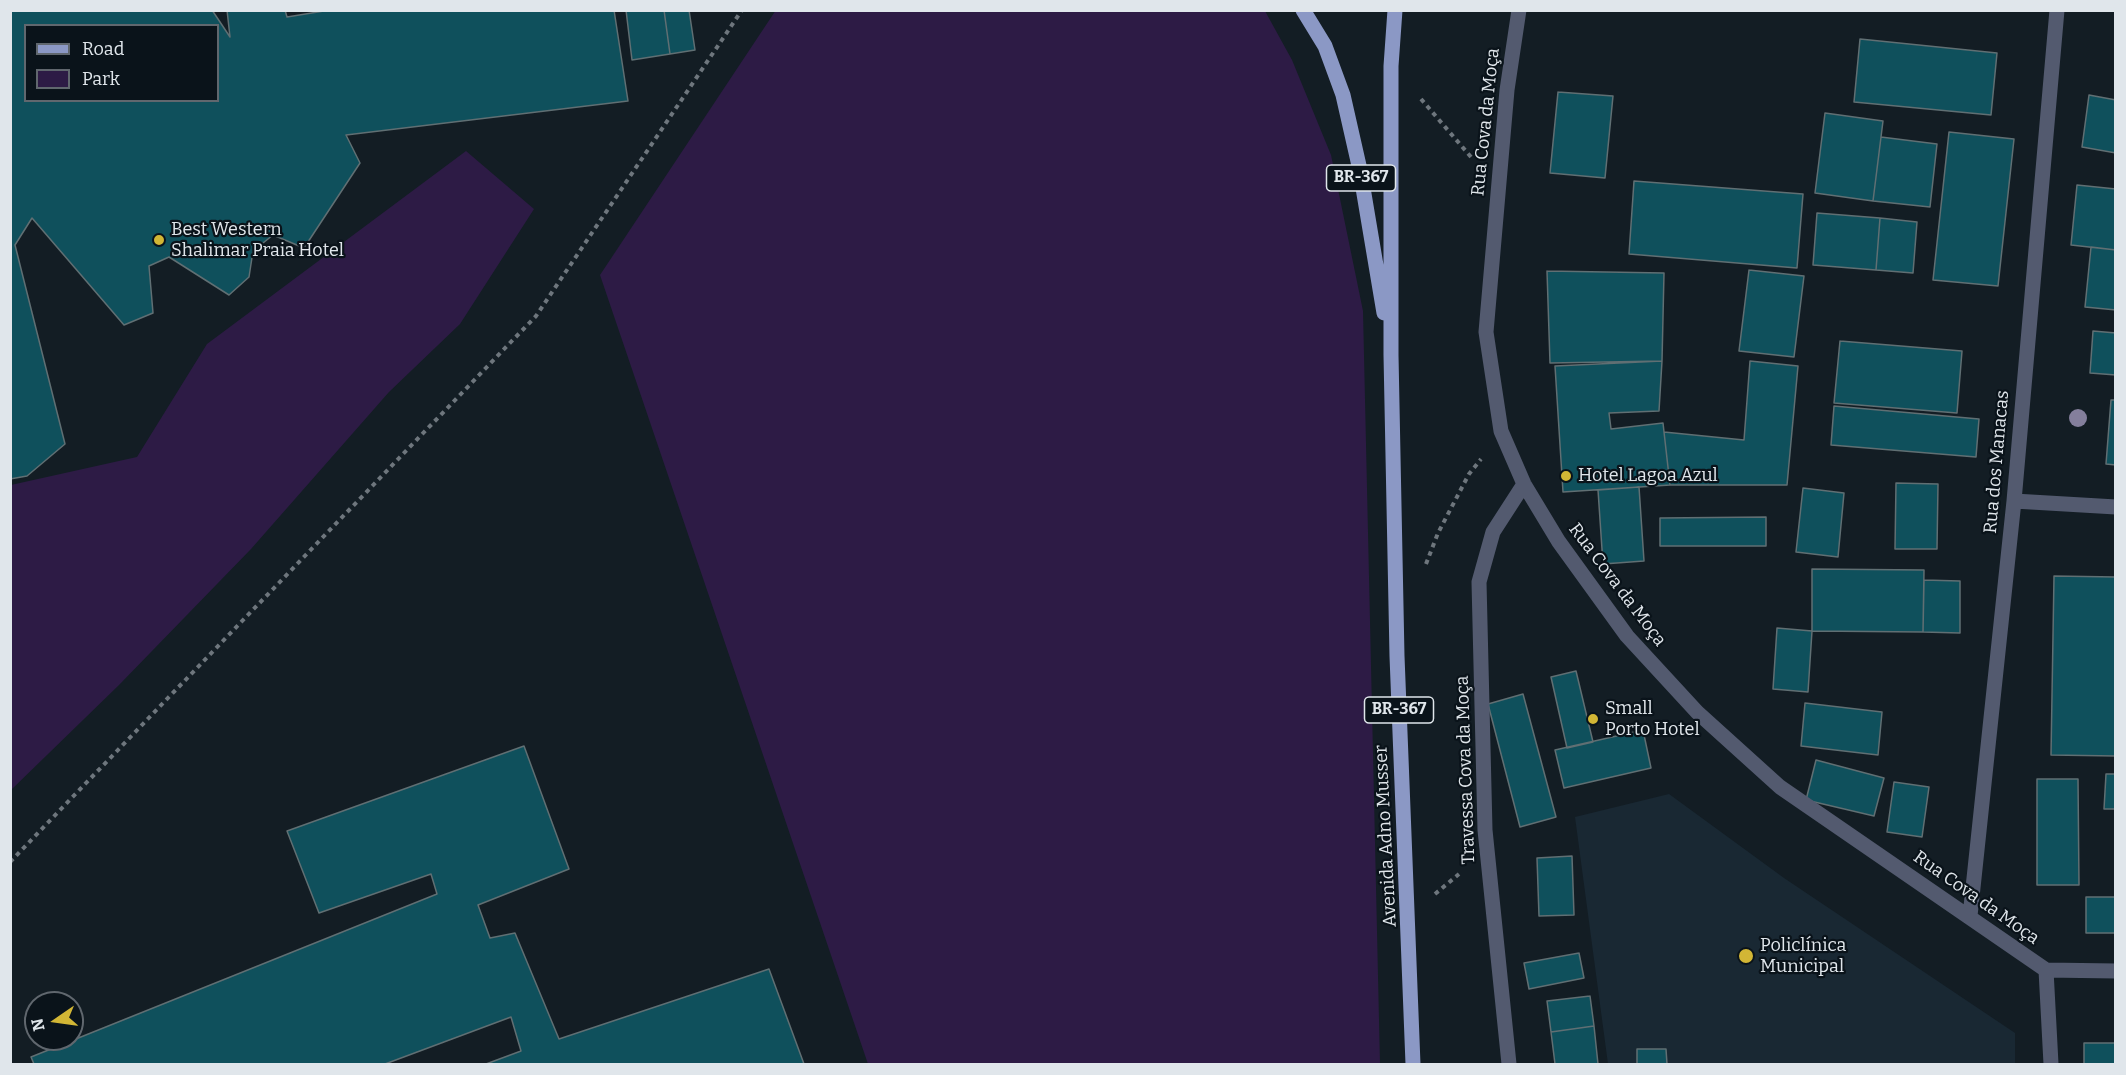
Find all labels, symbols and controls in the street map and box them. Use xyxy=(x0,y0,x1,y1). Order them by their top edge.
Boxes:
legend xyxy=(24,24,219,102)
text: Road xyxy=(82,38,124,60)
street label: Rua Cova da Moça xyxy=(1467,47,1505,197)
text: Park xyxy=(82,68,120,90)
road number: BR-367 xyxy=(1326,165,1396,191)
place label: Best Western Shalimar Praia Hotel xyxy=(171,219,344,262)
marker: Best Western Shalimar Praia Hotel xyxy=(152,233,166,247)
street label: Rua dos Manacas xyxy=(1980,390,2014,534)
place label: Hotel Lagoa Azul xyxy=(1578,465,1718,487)
marker: Hotel Lagoa Azul xyxy=(1559,469,1573,483)
street label: Rua Cova da Moça xyxy=(1564,519,1670,651)
street label: Travessa Cova da Moça xyxy=(1452,675,1480,865)
road number: BR-367 xyxy=(1364,697,1434,723)
place label: Small Porto Hotel xyxy=(1605,698,1700,740)
marker: Small Porto Hotel xyxy=(1586,712,1600,726)
street label: Avenida Adno Musser xyxy=(1370,744,1402,928)
street label: Rua Cova da Moça xyxy=(1909,847,2043,949)
place label: Policlínica Municipal xyxy=(1760,935,1846,978)
marker: Policlínica Municipal xyxy=(1737,947,1755,965)
north arrow xyxy=(24,991,84,1051)
text: N xyxy=(27,1017,49,1033)

